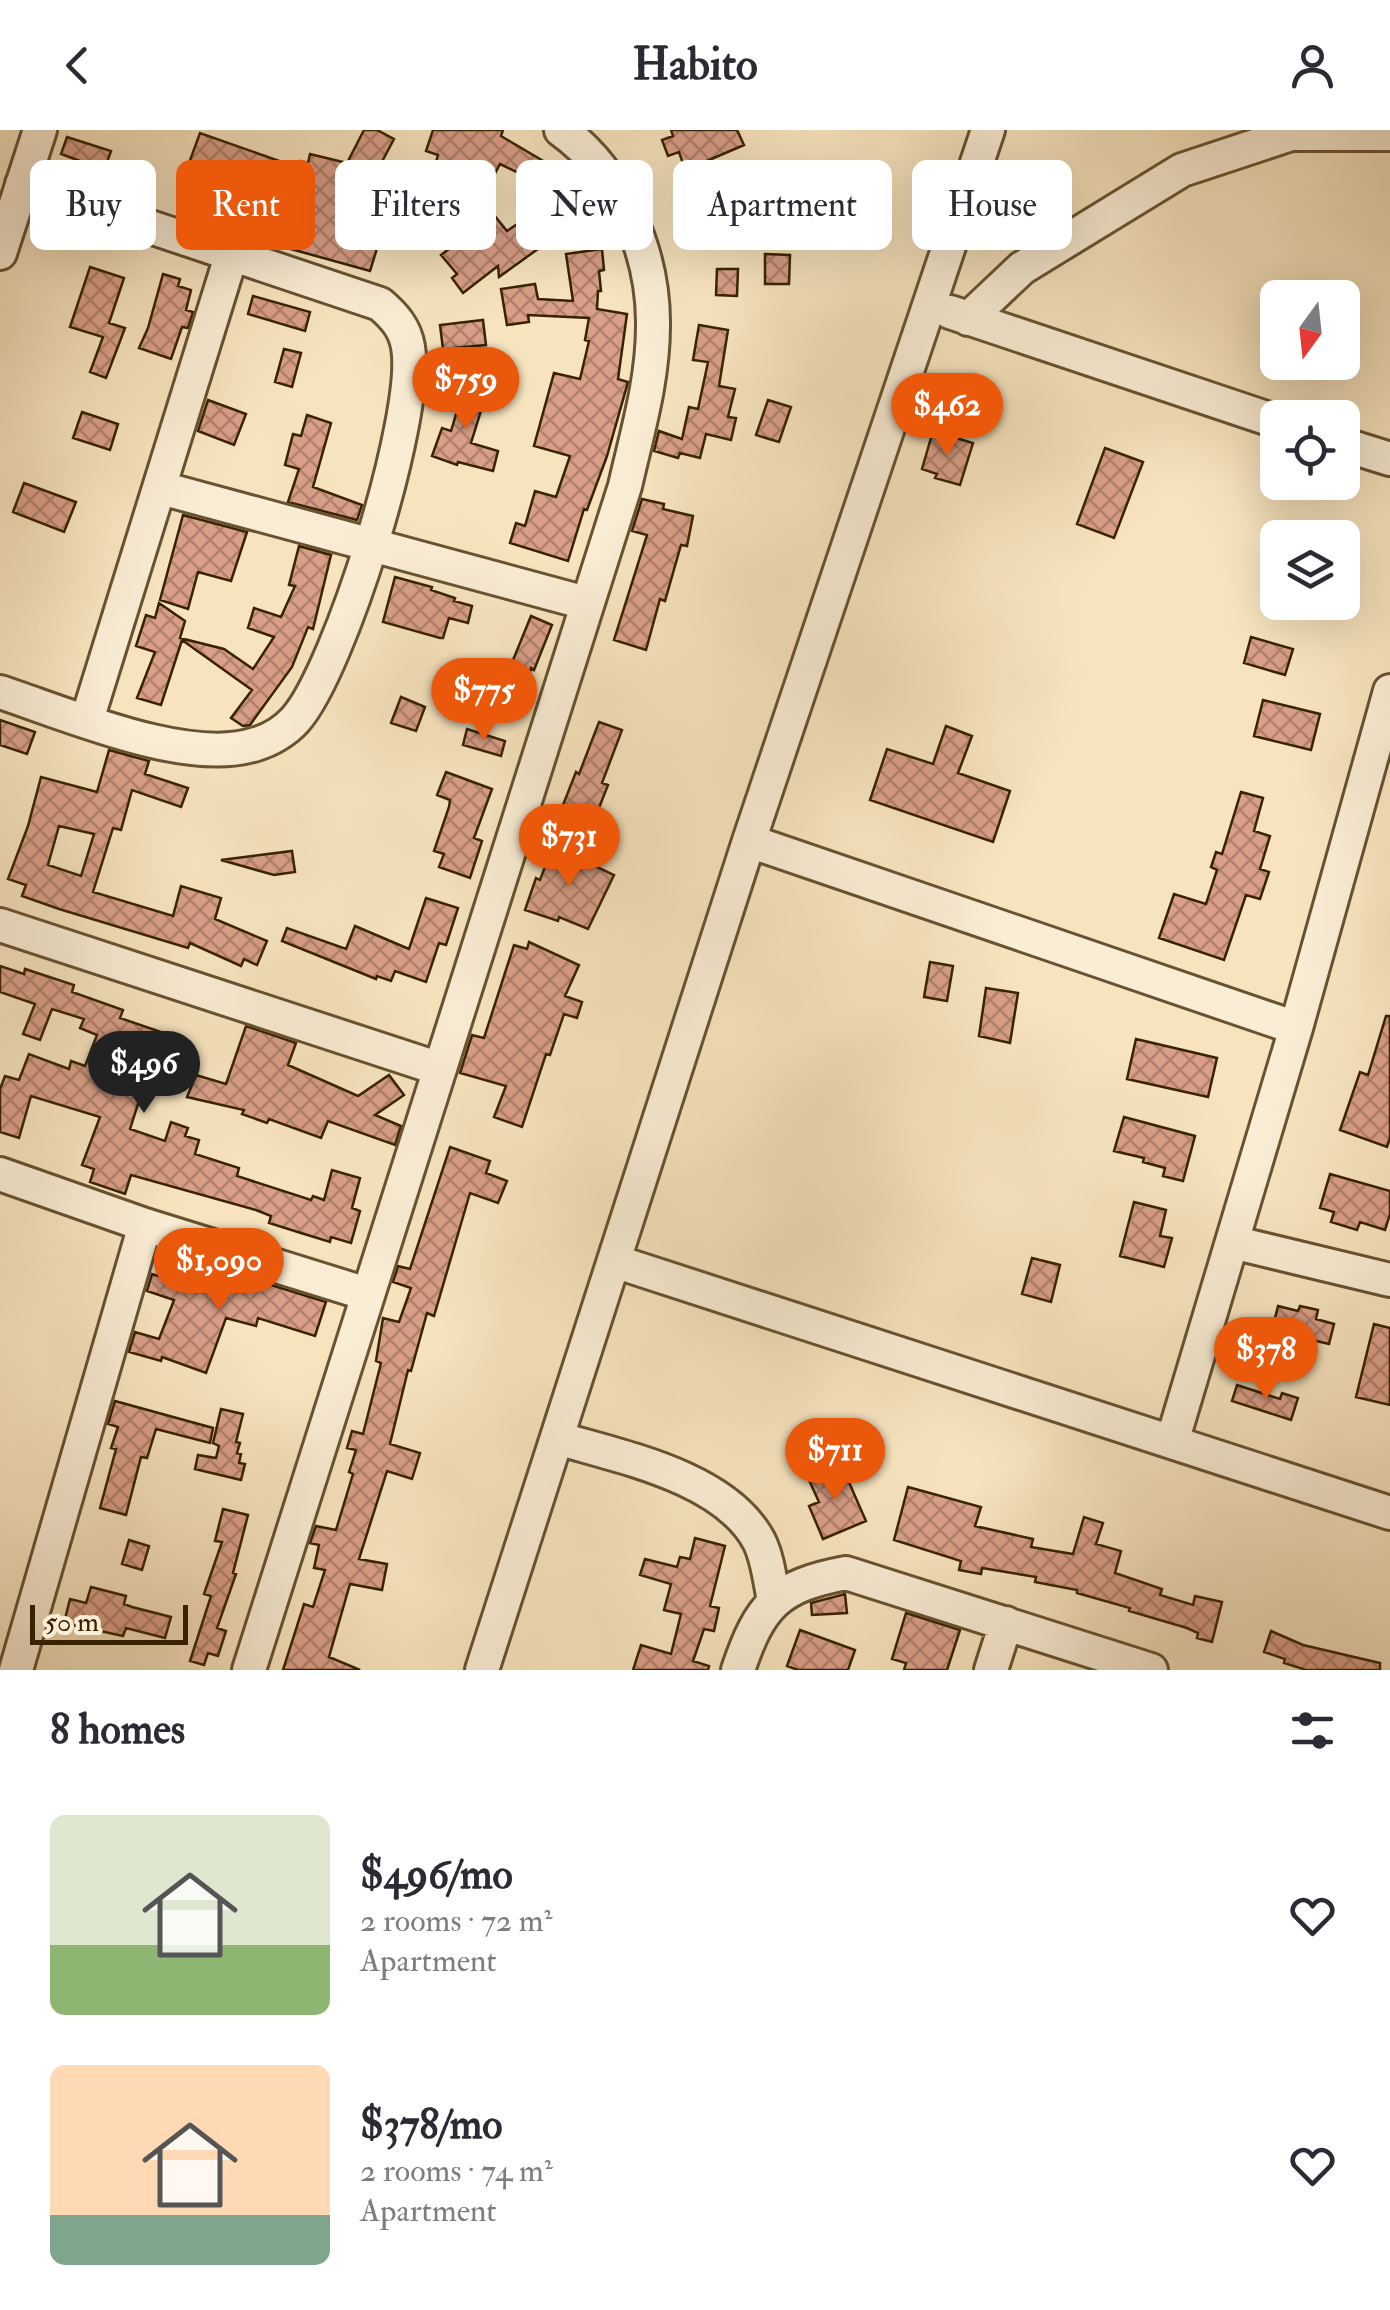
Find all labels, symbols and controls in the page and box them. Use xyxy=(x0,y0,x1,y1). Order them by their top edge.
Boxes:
text: Habito xyxy=(632,37,758,93)
icon: back xyxy=(50,38,105,93)
icon: person xyxy=(1285,38,1340,93)
chip: Buy xyxy=(30,160,156,250)
chip: Rent xyxy=(176,160,315,250)
chip: Filters xyxy=(335,160,496,250)
chip: New xyxy=(516,160,653,250)
chip: Apartment xyxy=(673,160,892,250)
chip: House xyxy=(912,160,1072,250)
north arrow xyxy=(1260,280,1360,380)
map controls xyxy=(1260,280,1360,620)
pin: $759 xyxy=(407,347,525,432)
text: $759 xyxy=(434,359,498,399)
pin: $462 xyxy=(888,373,1006,458)
text: $462 xyxy=(913,385,981,425)
button: locate xyxy=(1260,400,1360,500)
button: layers xyxy=(1260,520,1360,620)
pin: $775 xyxy=(425,658,543,743)
text: $775 xyxy=(453,670,515,710)
pin: $731 xyxy=(510,804,628,889)
text: $731 xyxy=(541,816,597,856)
pin: $496 xyxy=(85,1031,203,1116)
text: $496 xyxy=(110,1043,178,1083)
pin: $1,090 xyxy=(138,1228,300,1313)
text: $1,090 xyxy=(176,1240,262,1280)
pin: $378 xyxy=(1207,1317,1325,1402)
text: $378 xyxy=(1236,1329,1296,1369)
pin: $711 xyxy=(776,1418,894,1503)
text: $711 xyxy=(807,1430,863,1470)
scale bar xyxy=(30,1600,188,1644)
text: 50 m xyxy=(45,1605,99,1640)
icon: filters xyxy=(1285,1703,1340,1758)
text: 8 homes xyxy=(50,1704,185,1756)
text: $496/mo xyxy=(360,1849,513,1901)
icon: home xyxy=(130,1855,250,1975)
icon: heart xyxy=(1285,1888,1340,1943)
text: 2 rooms · 72 m² xyxy=(360,1901,553,1941)
text: Apartment xyxy=(360,1941,497,1981)
text: $378/mo xyxy=(360,2099,502,2151)
icon: home xyxy=(130,2105,250,2225)
icon: heart xyxy=(1285,2138,1340,2193)
text: 2 rooms · 74 m² xyxy=(360,2151,553,2191)
text: Apartment xyxy=(360,2191,497,2231)

